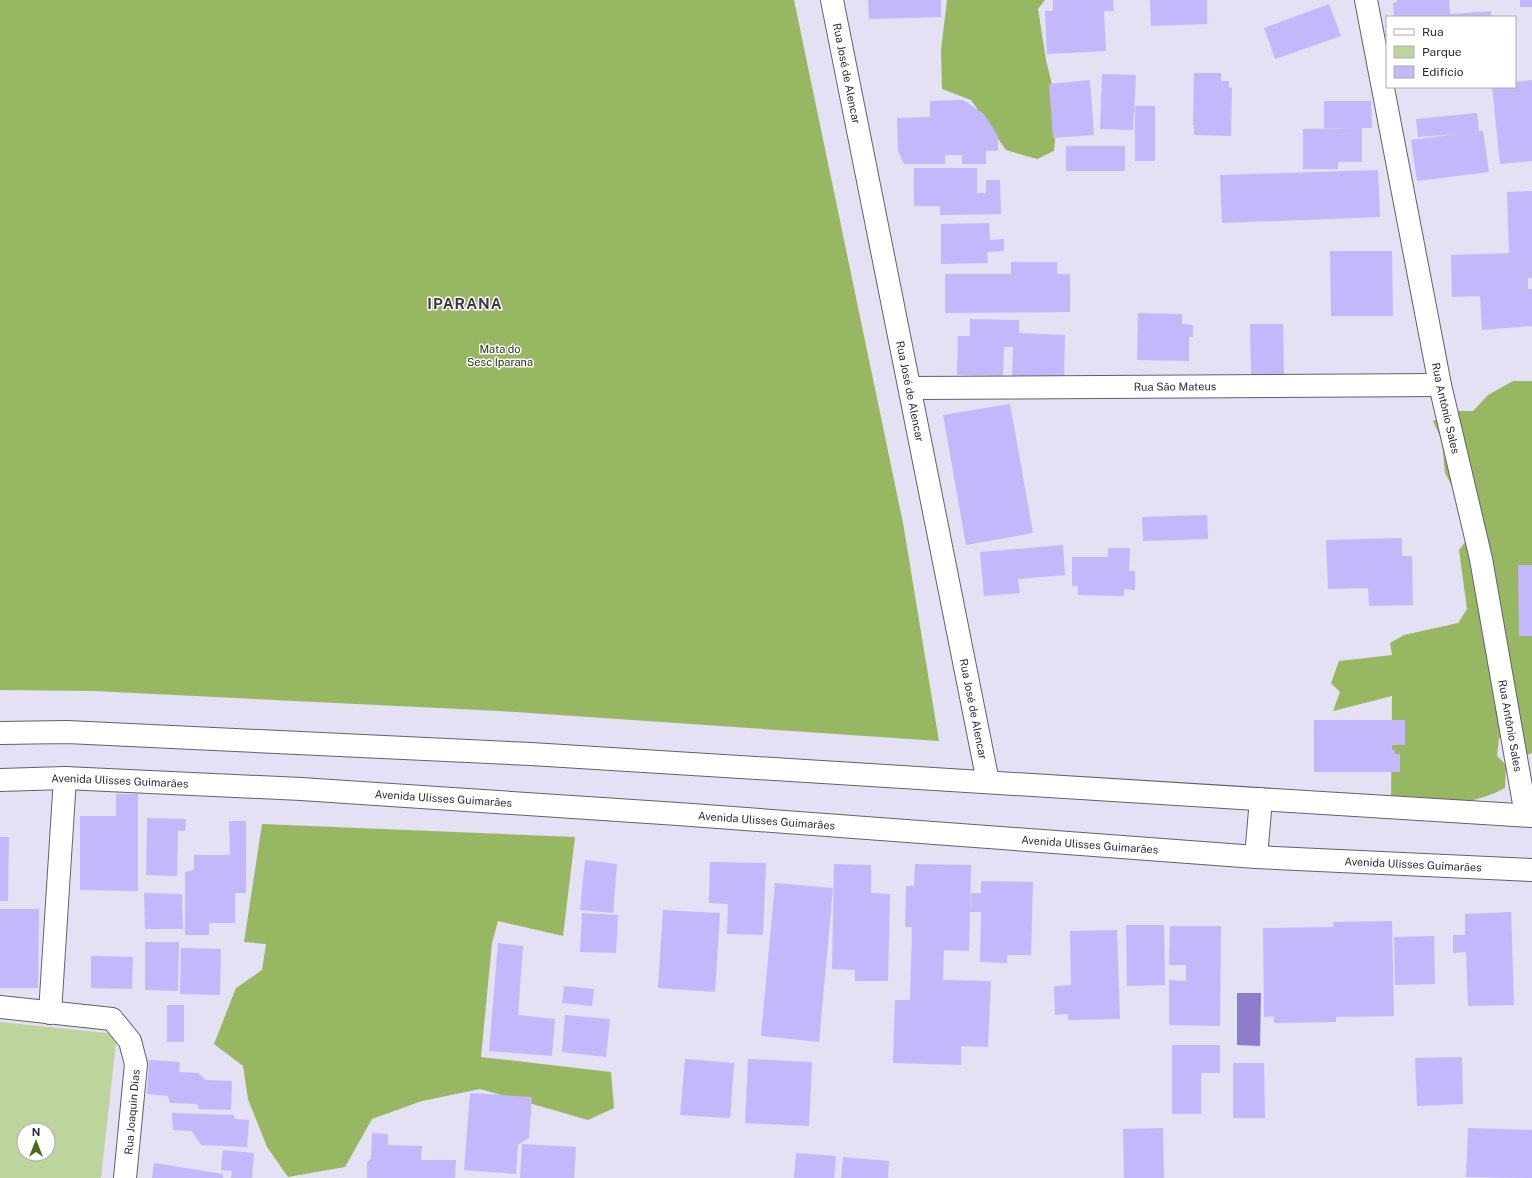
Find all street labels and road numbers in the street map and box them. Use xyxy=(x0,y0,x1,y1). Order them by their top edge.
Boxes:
street label: Rua José de Alencar xyxy=(831,22,863,125)
street label: Rua José de Alencar xyxy=(894,340,926,443)
street label: Rua Antônio Sales xyxy=(1430,362,1462,455)
street label: Rua São Mateus xyxy=(1134,380,1217,393)
street label: Rua José de Alencar xyxy=(958,658,989,760)
street label: Rua Antônio Sales xyxy=(1496,679,1524,773)
street label: Avenida Ulisses Guimarães xyxy=(51,772,189,790)
street label: Avenida Ulisses Guimarães xyxy=(374,788,513,809)
street label: Avenida Ulisses Guimarães xyxy=(698,810,836,832)
street label: Avenida Ulisses Guimarães xyxy=(1021,834,1159,856)
street label: Avenida Ulisses Guimarães xyxy=(1344,855,1482,874)
street label: Rua Joaquin Dias xyxy=(122,1068,142,1155)

